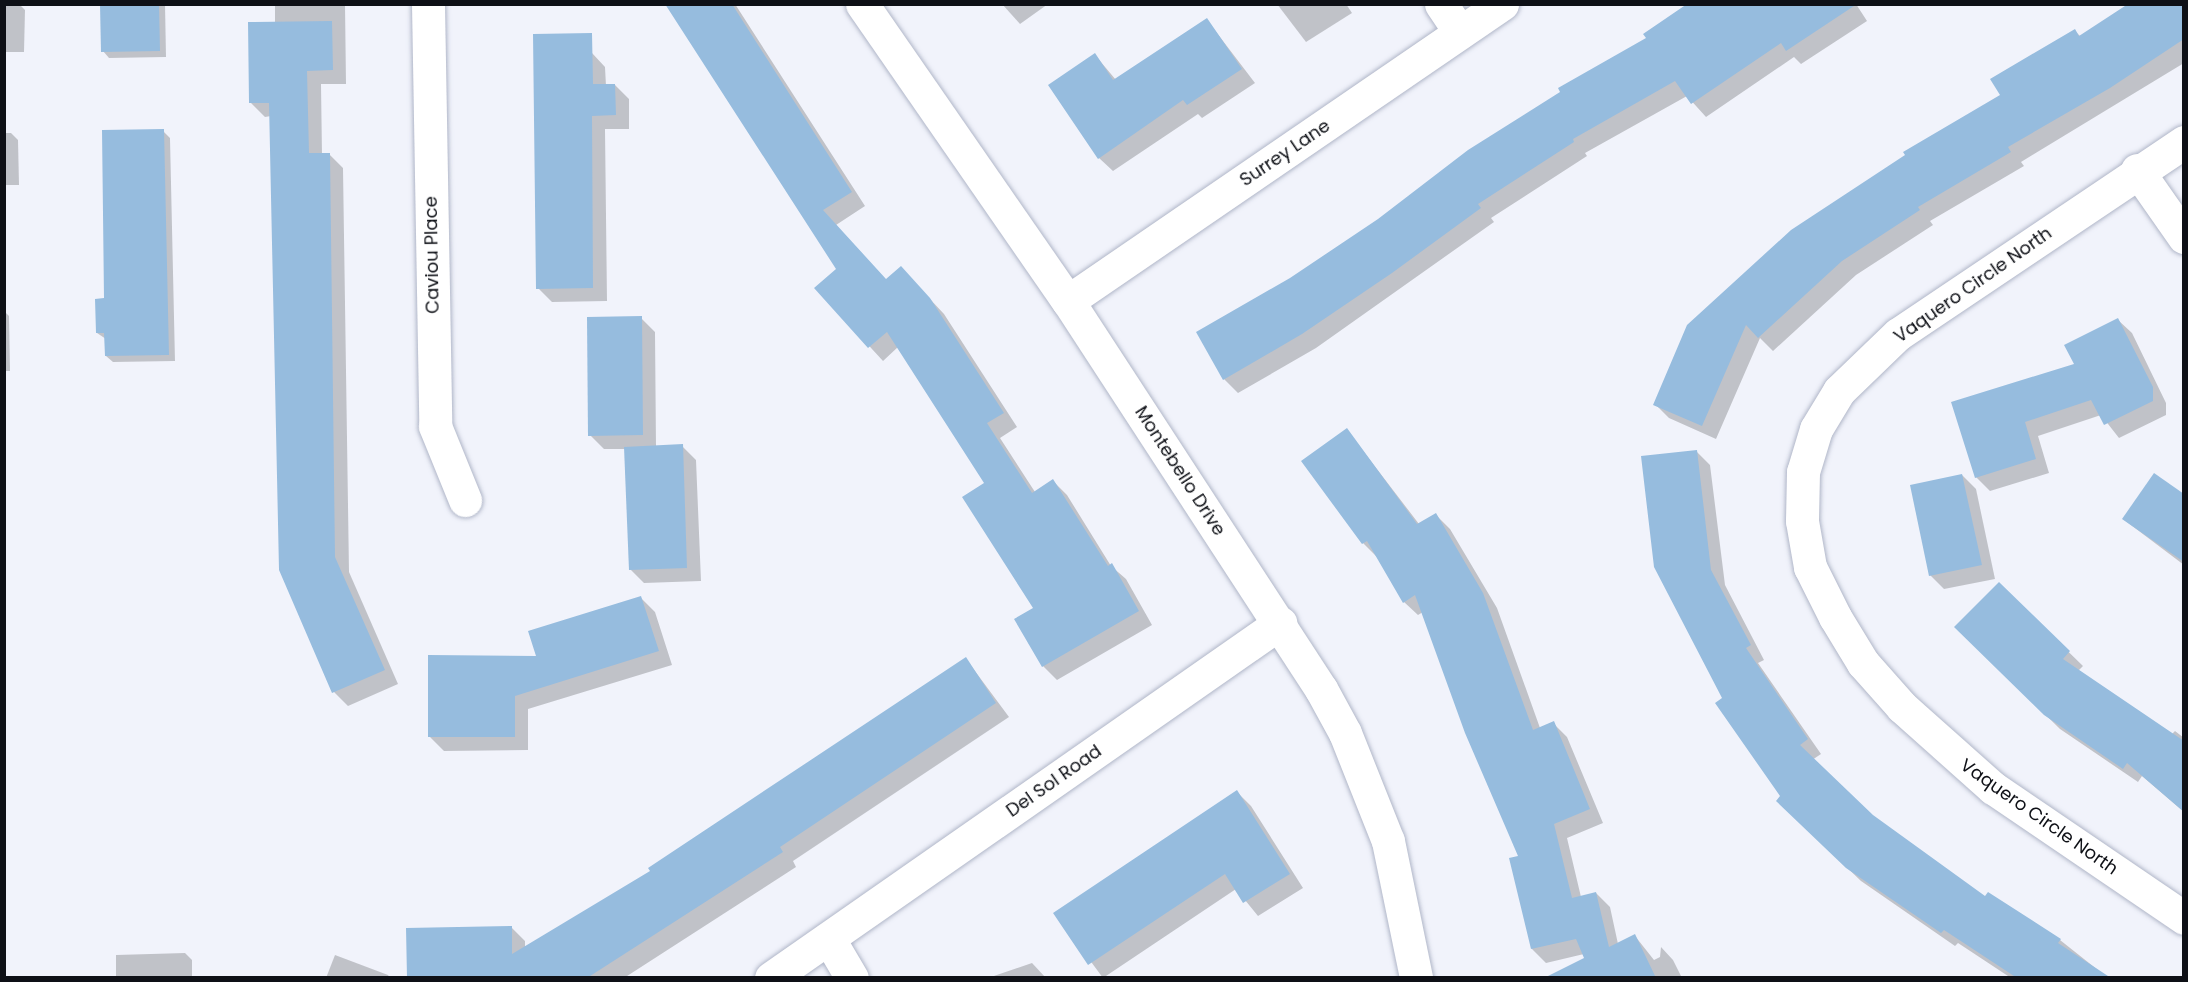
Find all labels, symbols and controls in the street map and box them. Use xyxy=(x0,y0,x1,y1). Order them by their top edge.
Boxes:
street label: Surrey Lane xyxy=(1236,115,1334,191)
street label: Caviou Place xyxy=(420,196,444,314)
street label: Vaquero Circle North xyxy=(1890,222,2056,348)
street label: Montebello Drive xyxy=(1130,402,1230,540)
street label: Del Sol Road xyxy=(1002,740,1106,822)
street label: Vaquero Circle North xyxy=(1956,754,2122,880)

